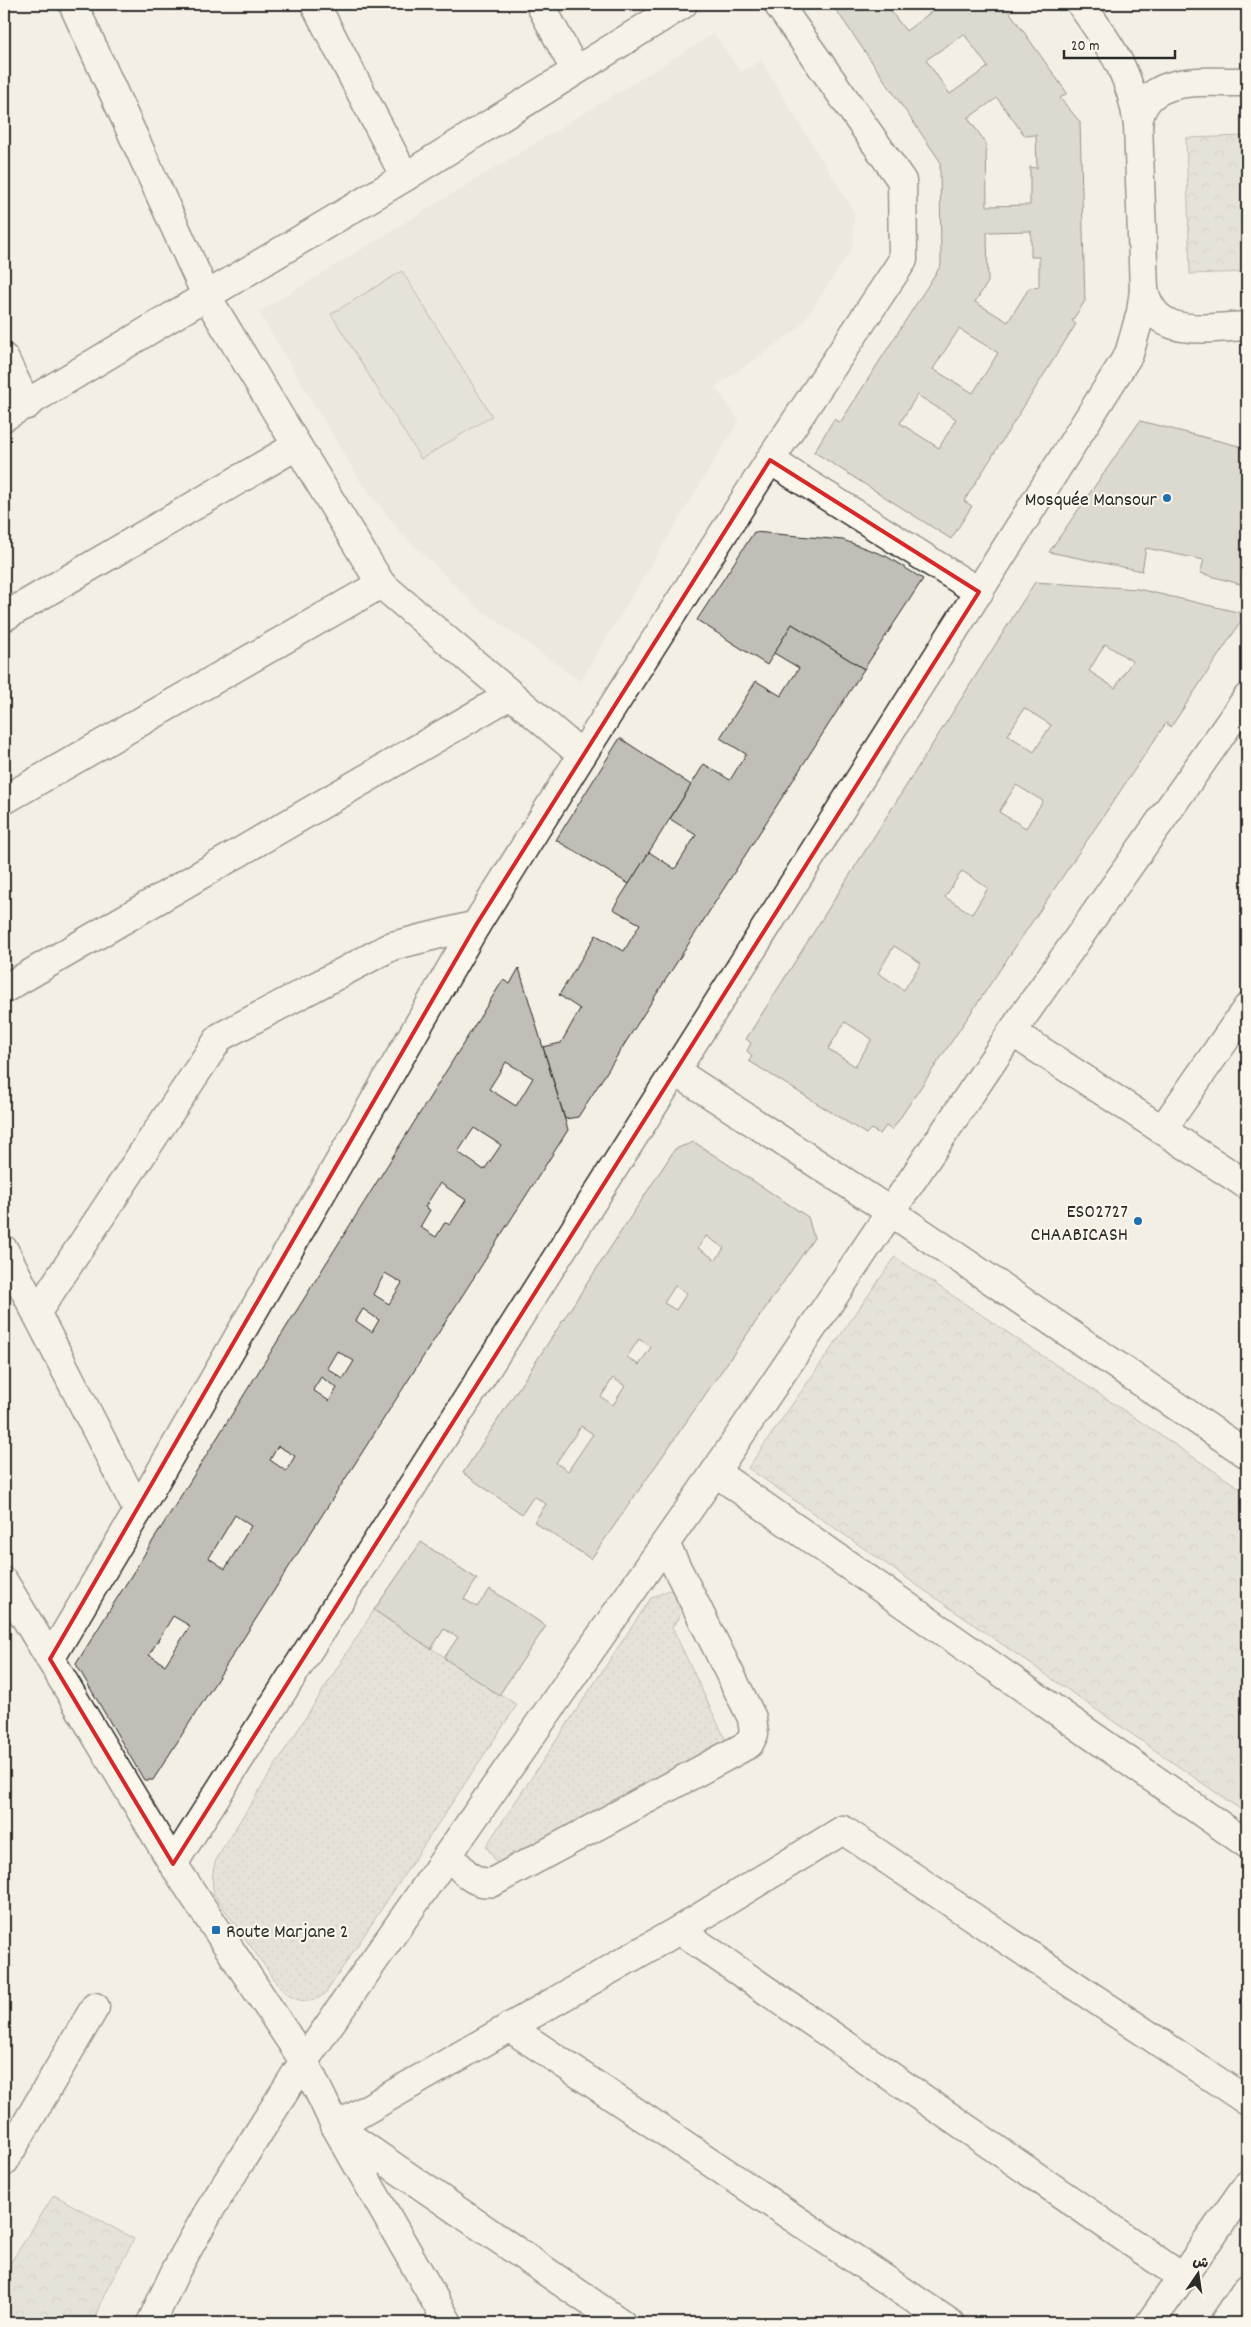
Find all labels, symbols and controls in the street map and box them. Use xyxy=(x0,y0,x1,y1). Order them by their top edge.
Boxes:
scale bar xyxy=(1064,28,1175,60)
text: 20 m xyxy=(1071,36,1099,58)
place label: Mosquée Mansour xyxy=(1025,487,1158,515)
marker: Mosquée Mansour xyxy=(1161,492,1173,504)
place label: ES02727 CHAABICASH xyxy=(1031,1199,1128,1250)
marker: ES02727 CHAABICASH xyxy=(1132,1215,1144,1227)
place label: Route Marjane 2 xyxy=(226,1919,349,1947)
marker: Route Marjane 2 xyxy=(210,1924,222,1936)
north arrow xyxy=(1174,2250,1224,2300)
text: ش xyxy=(1191,2252,1210,2275)

